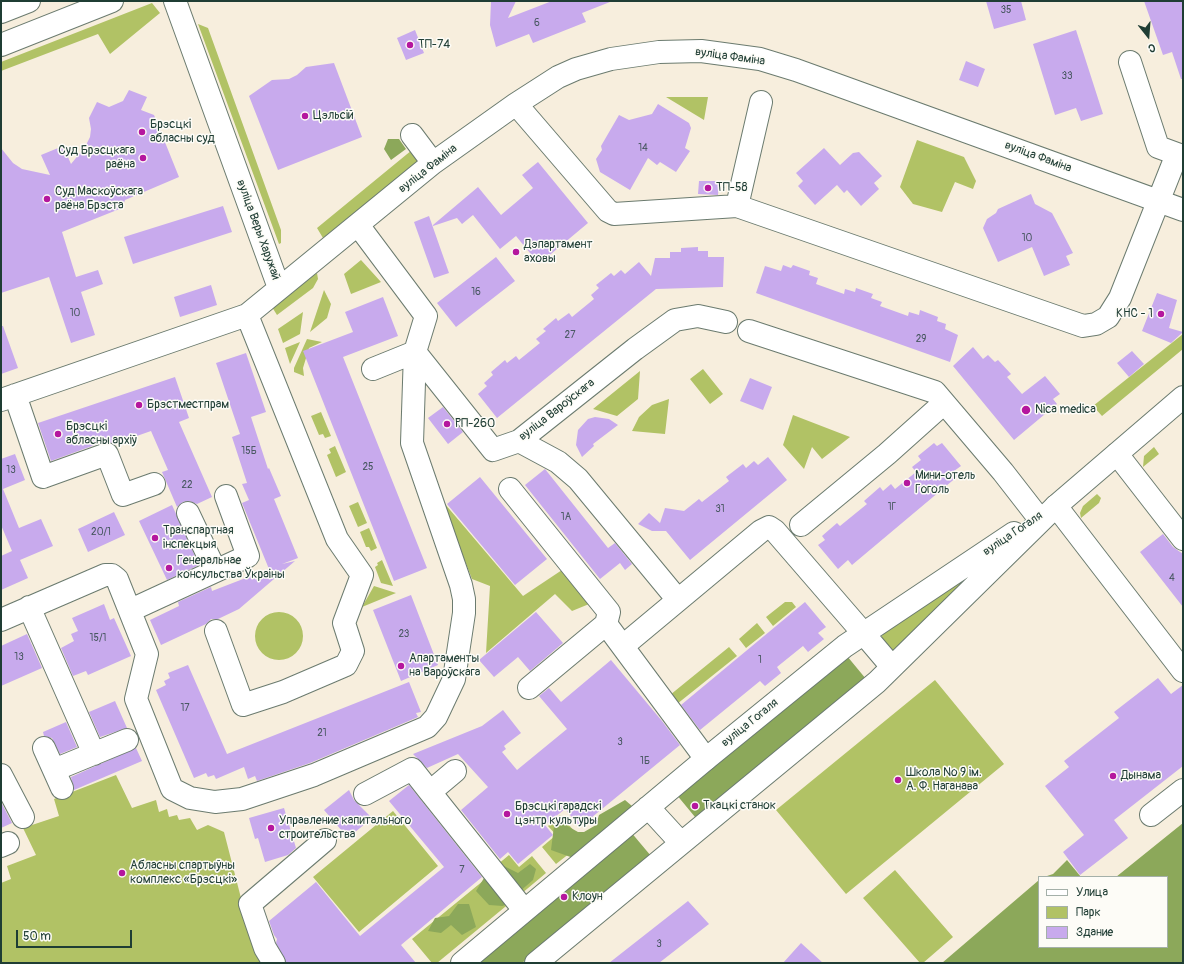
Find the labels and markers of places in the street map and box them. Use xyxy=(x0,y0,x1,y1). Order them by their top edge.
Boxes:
place label: ТП-74 xyxy=(418,38,450,52)
marker: ТП-74 xyxy=(405,40,415,50)
place label: Цэльсій xyxy=(313,109,354,123)
marker: Цэльсій xyxy=(300,111,310,121)
place label: Брэсцкі абласны суд xyxy=(150,118,215,146)
marker: Брэсцкі абласны суд xyxy=(137,127,147,137)
place label: Суд Брэсцкага раёна xyxy=(58,144,135,172)
marker: Суд Брэсцкага раёна xyxy=(138,153,148,163)
place label: ТП-58 xyxy=(716,181,748,195)
marker: ТП-58 xyxy=(703,183,713,193)
place label: Суд Маскоўскага раёна Брэста xyxy=(55,185,143,213)
marker: Суд Маскоўскага раёна Брэста xyxy=(42,194,52,204)
place label: Дэпартамент аховы xyxy=(524,238,592,266)
marker: Дэпартамент аховы xyxy=(511,247,521,257)
place label: КНС - 1 xyxy=(1116,307,1153,321)
marker: КНС - 1 xyxy=(1156,309,1166,319)
place label: Брэстместпрам xyxy=(147,398,229,412)
marker: Брэстместпрам xyxy=(134,400,144,410)
place label: Nica medica xyxy=(1035,403,1096,417)
marker: Nica medica xyxy=(1020,404,1032,416)
place label: РП-260 xyxy=(455,417,495,431)
marker: РП-260 xyxy=(442,419,452,429)
place label: Брэсцкі абласны архіў xyxy=(66,420,137,448)
marker: Брэсцкі абласны архіў xyxy=(53,429,63,439)
place label: Мини-отель Гоголь xyxy=(915,469,976,497)
marker: Мини-отель Гоголь xyxy=(902,478,912,488)
place label: Транспартная інспекцыя xyxy=(163,524,234,552)
marker: Транспартная інспекцыя xyxy=(150,533,160,543)
place label: Генеральнае консульства Ўкраіны xyxy=(177,554,285,582)
marker: Генеральнае консульства Ўкраіны xyxy=(164,563,174,573)
place label: Апартаменты на Вароўскага xyxy=(409,652,480,680)
marker: Апартаменты на Вароўскага xyxy=(396,661,406,671)
place label: Школа № 9 ім. А. Ф. Наганава xyxy=(906,766,982,794)
place label: Дынама xyxy=(1121,769,1161,783)
marker: Дынама xyxy=(1108,771,1118,781)
marker: Школа № 9 ім. А. Ф. Наганава xyxy=(893,775,903,785)
place label: Ткацкі станок xyxy=(703,799,776,813)
place label: Брэсцкі гарадскі цэнтр культуры xyxy=(515,800,601,828)
marker: Ткацкі станок xyxy=(690,801,700,811)
marker: Брэсцкі гарадскі цэнтр культуры xyxy=(502,809,512,819)
place label: Управление капитального строительства xyxy=(279,814,411,842)
marker: Управление капитального строительства xyxy=(266,823,276,833)
place label: Абласны спартыўны комплекс «Брэсцкі» xyxy=(130,859,237,887)
marker: Абласны спартыўны комплекс «Брэсцкі» xyxy=(117,868,127,878)
place label: Клоун xyxy=(572,890,603,904)
marker: Клоун xyxy=(559,892,569,902)

